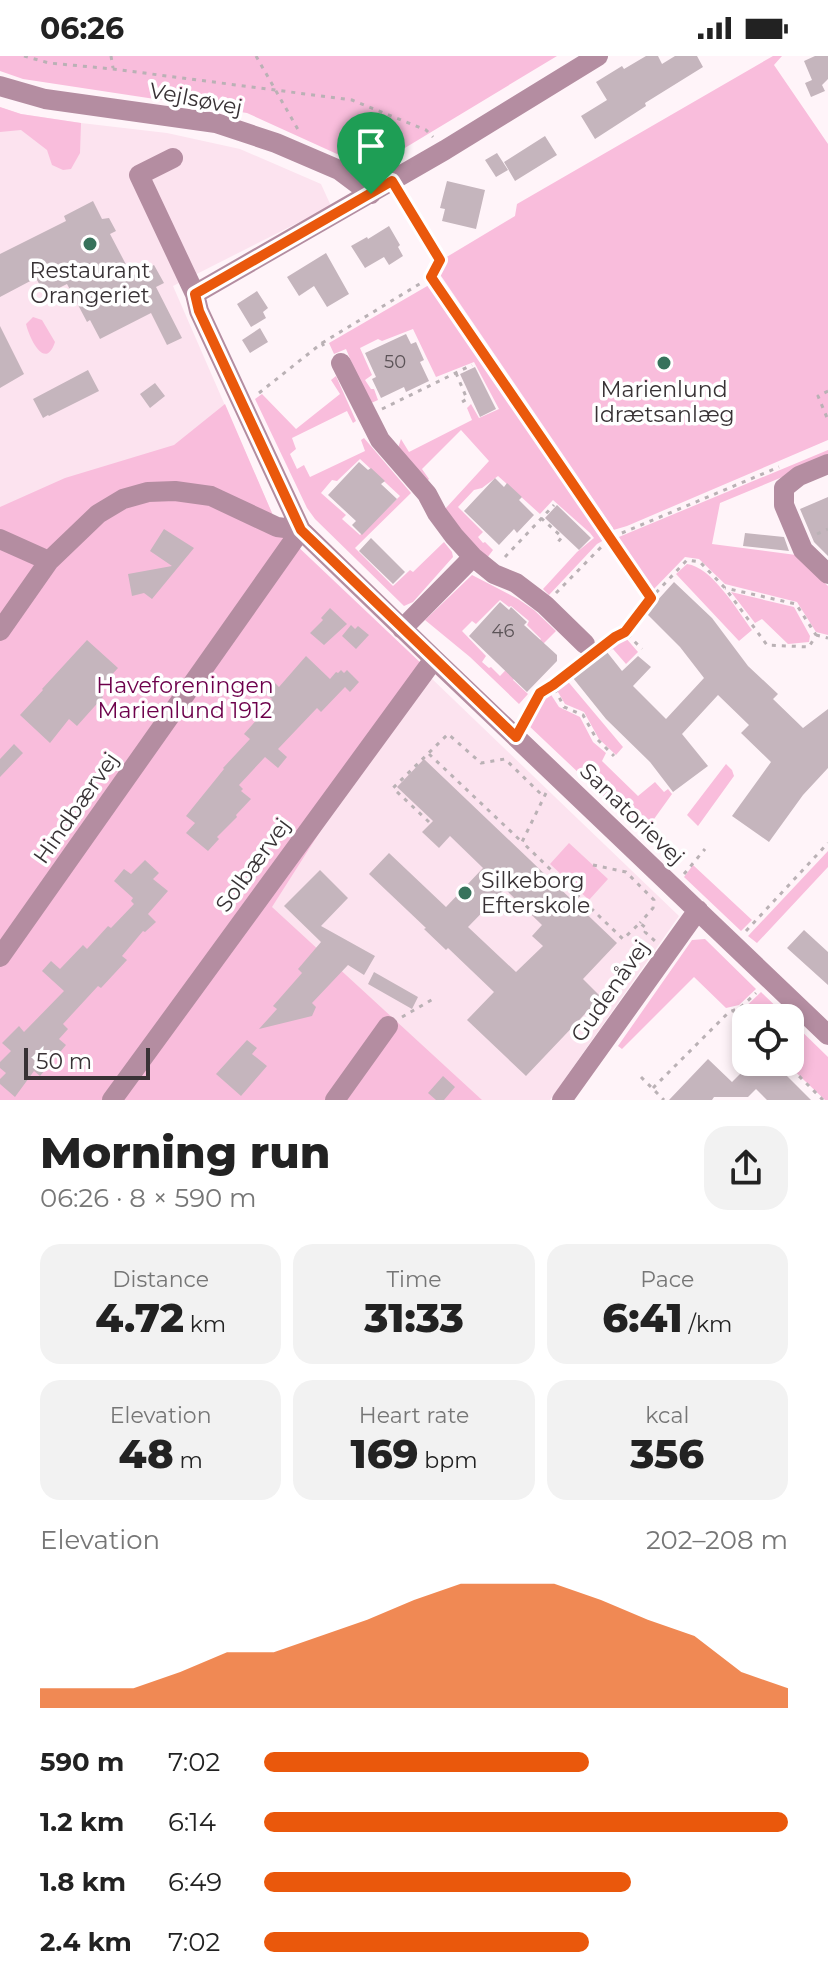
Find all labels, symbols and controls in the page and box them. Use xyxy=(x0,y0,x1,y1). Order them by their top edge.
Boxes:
text: 06:26 xyxy=(40,10,124,47)
street label: Vejlsøvej xyxy=(147,77,245,121)
pin xyxy=(337,112,405,194)
icon: arrive xyxy=(349,124,393,168)
marker: Restaurant Orangeriet xyxy=(81,235,99,253)
place label: Restaurant Orangeriet xyxy=(30,257,151,309)
house number: 50 xyxy=(384,351,406,373)
marker: Marienlund Idrætsanlæg xyxy=(655,354,673,372)
place label: Marienlund Idrætsanlæg xyxy=(593,376,735,428)
house number: 46 xyxy=(492,620,514,642)
park label: Haveforeningen Marienlund 1912 xyxy=(96,672,274,724)
street label: Hindbærvej xyxy=(28,747,124,869)
street label: Sanatorievej xyxy=(574,757,690,871)
street label: Solbærvej xyxy=(210,813,296,917)
place label: Silkeborg Efterskole xyxy=(481,867,590,919)
marker: Silkeborg Efterskole xyxy=(456,884,474,902)
street label: Gudenåvej xyxy=(565,935,655,1047)
map controls xyxy=(732,1004,804,1076)
button: locate xyxy=(732,1004,804,1076)
scale bar xyxy=(24,1044,150,1080)
text: 50 m xyxy=(36,1048,92,1075)
text: Morning run xyxy=(40,1125,330,1179)
button: share xyxy=(704,1126,788,1210)
text: 06:26 · 8 × 590 m xyxy=(40,1182,257,1214)
text: Distance xyxy=(112,1266,209,1293)
text: Time xyxy=(386,1266,442,1293)
text: Pace xyxy=(640,1266,694,1293)
text: 4.72 xyxy=(95,1293,184,1342)
text: 31:33 xyxy=(364,1293,464,1342)
text: 6:41 xyxy=(602,1293,683,1342)
text: km xyxy=(184,1311,226,1338)
text: /km xyxy=(683,1311,732,1338)
text: Elevation xyxy=(110,1402,212,1429)
text: Heart rate xyxy=(359,1402,469,1429)
text: kcal xyxy=(645,1402,689,1429)
text: 48 xyxy=(119,1429,174,1478)
text: 169 xyxy=(350,1429,419,1478)
text: 356 xyxy=(630,1429,704,1478)
text: m xyxy=(174,1447,203,1474)
text: bpm xyxy=(419,1447,478,1474)
text: Elevation xyxy=(40,1524,160,1556)
text: 202–208 m xyxy=(646,1524,788,1556)
text: 590 m xyxy=(40,1746,124,1778)
text: 7:02 xyxy=(168,1746,220,1778)
text: 1.2 km xyxy=(40,1806,124,1838)
text: 6:14 xyxy=(168,1806,216,1838)
text: 1.8 km xyxy=(40,1866,126,1898)
text: 6:49 xyxy=(168,1866,222,1898)
text: 2.4 km xyxy=(40,1926,132,1958)
text: 7:02 xyxy=(168,1926,220,1958)

